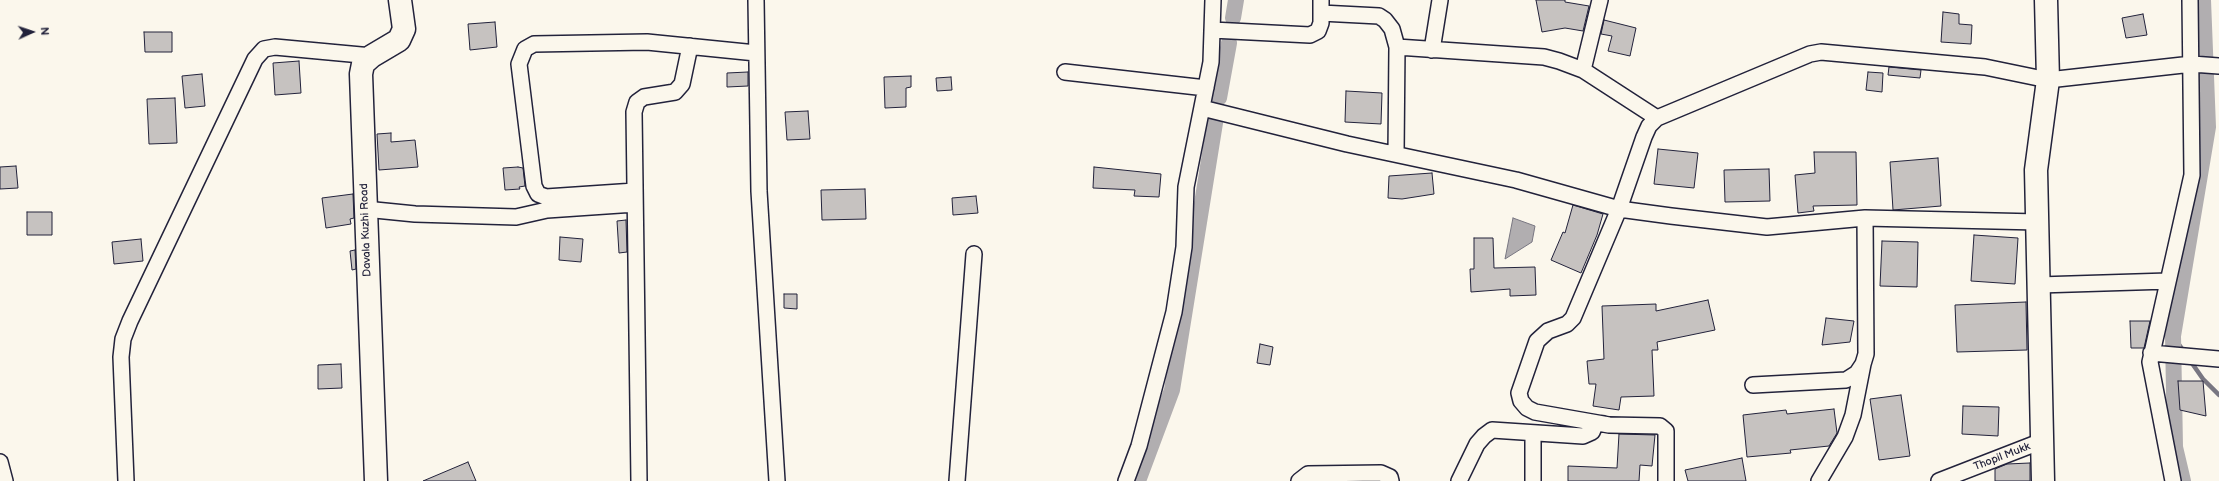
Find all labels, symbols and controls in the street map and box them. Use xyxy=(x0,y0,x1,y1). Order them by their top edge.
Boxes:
north arrow xyxy=(12,12,52,52)
text: N xyxy=(38,27,51,36)
street label: Davala Kuzhi Road xyxy=(358,183,374,277)
street label: Thopil Mukk xyxy=(1972,440,2032,474)

